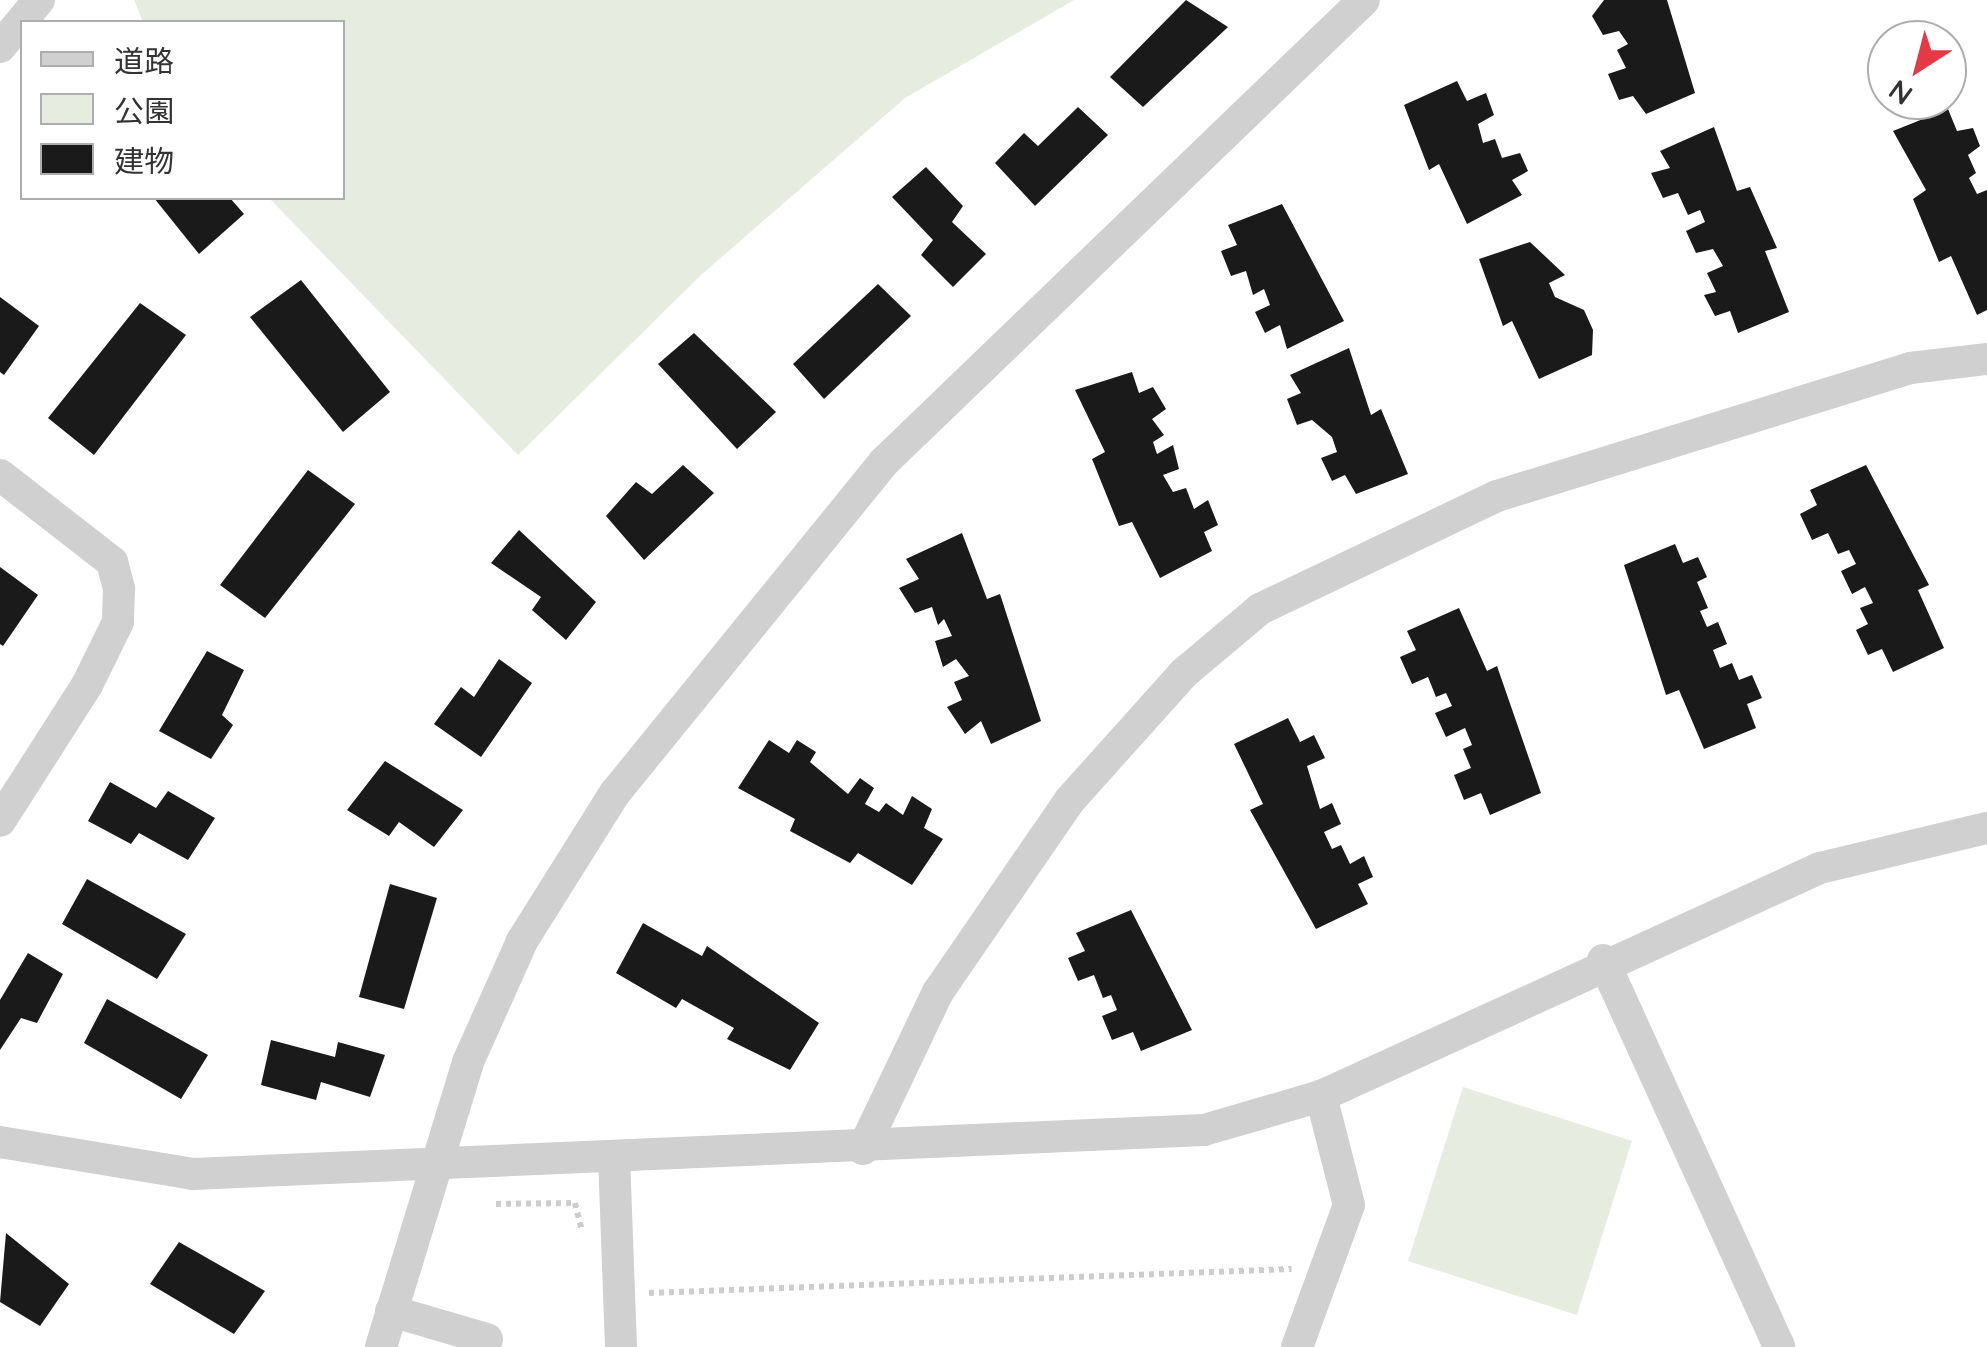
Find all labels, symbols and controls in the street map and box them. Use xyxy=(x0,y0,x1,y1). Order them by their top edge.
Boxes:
legend xyxy=(20,20,345,200)
north arrow xyxy=(1867,20,1967,120)
text: 道路 xyxy=(114,42,174,80)
text: N xyxy=(1882,73,1919,113)
text: 公園 xyxy=(114,92,174,130)
text: 建物 xyxy=(114,142,174,180)

